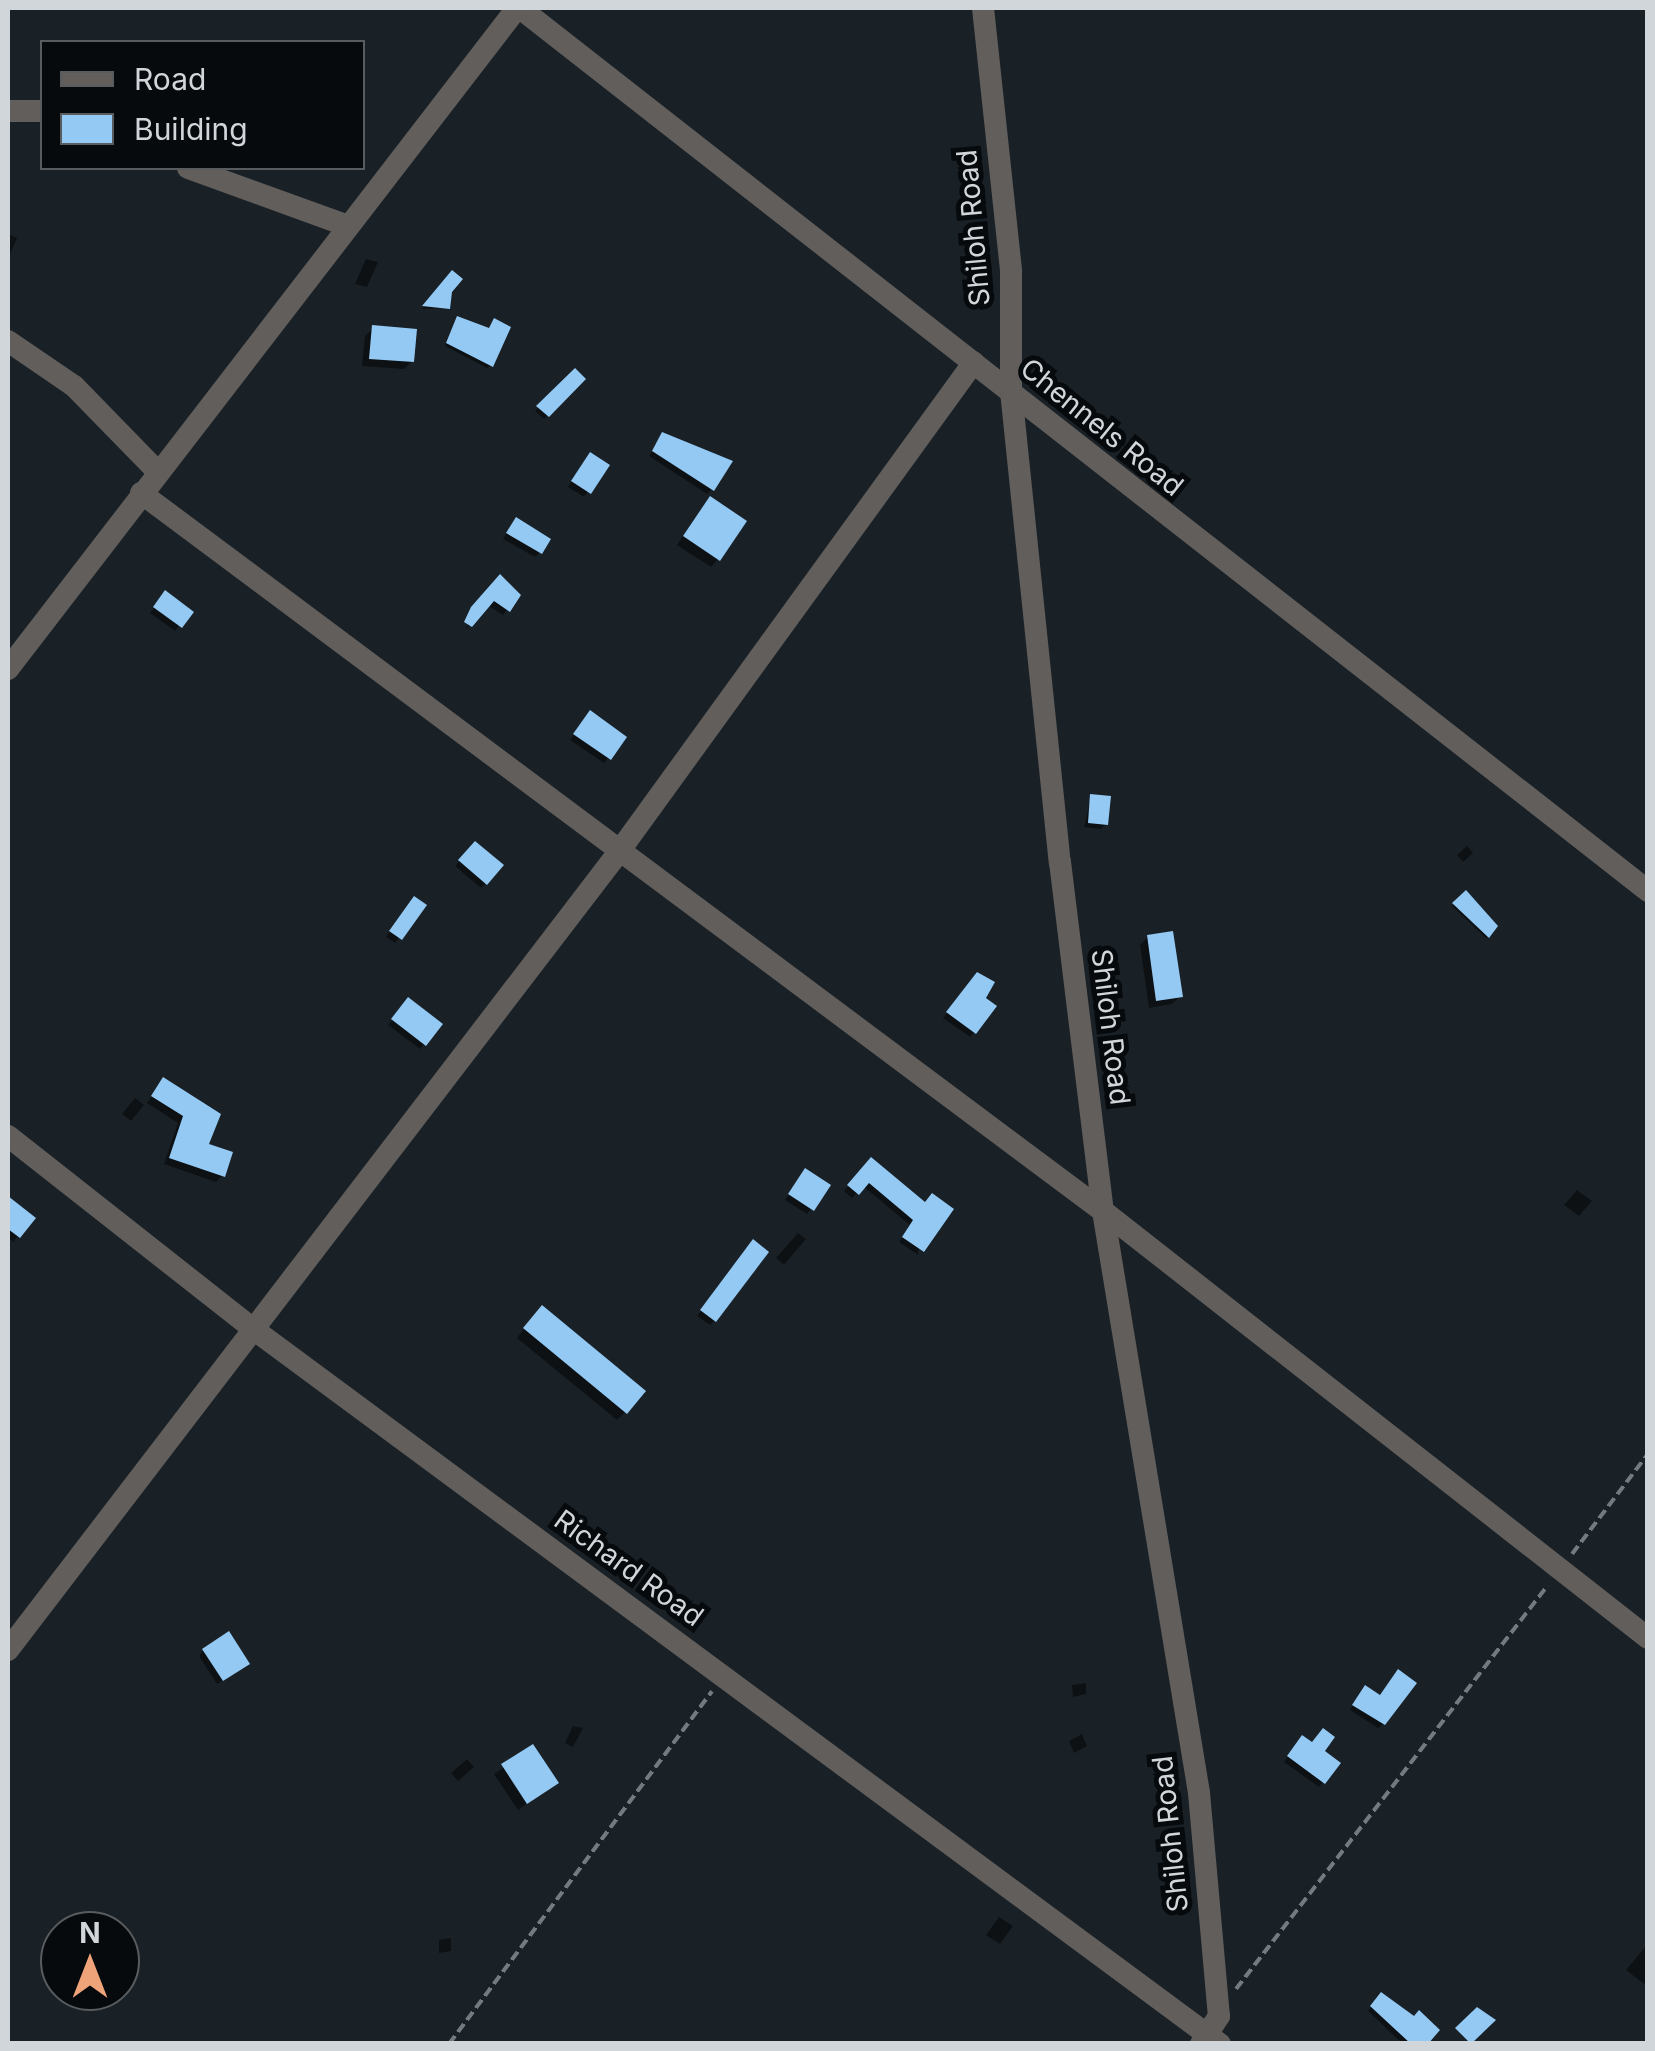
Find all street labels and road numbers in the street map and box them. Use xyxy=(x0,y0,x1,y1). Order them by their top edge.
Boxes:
street label: Shiloh Road xyxy=(949,148,997,308)
street label: Chennels Road xyxy=(1014,351,1190,503)
street label: Shiloh Road xyxy=(1085,947,1137,1107)
street label: Richard Road xyxy=(548,1503,710,1633)
street label: Shiloh Road xyxy=(1145,1754,1195,1914)

